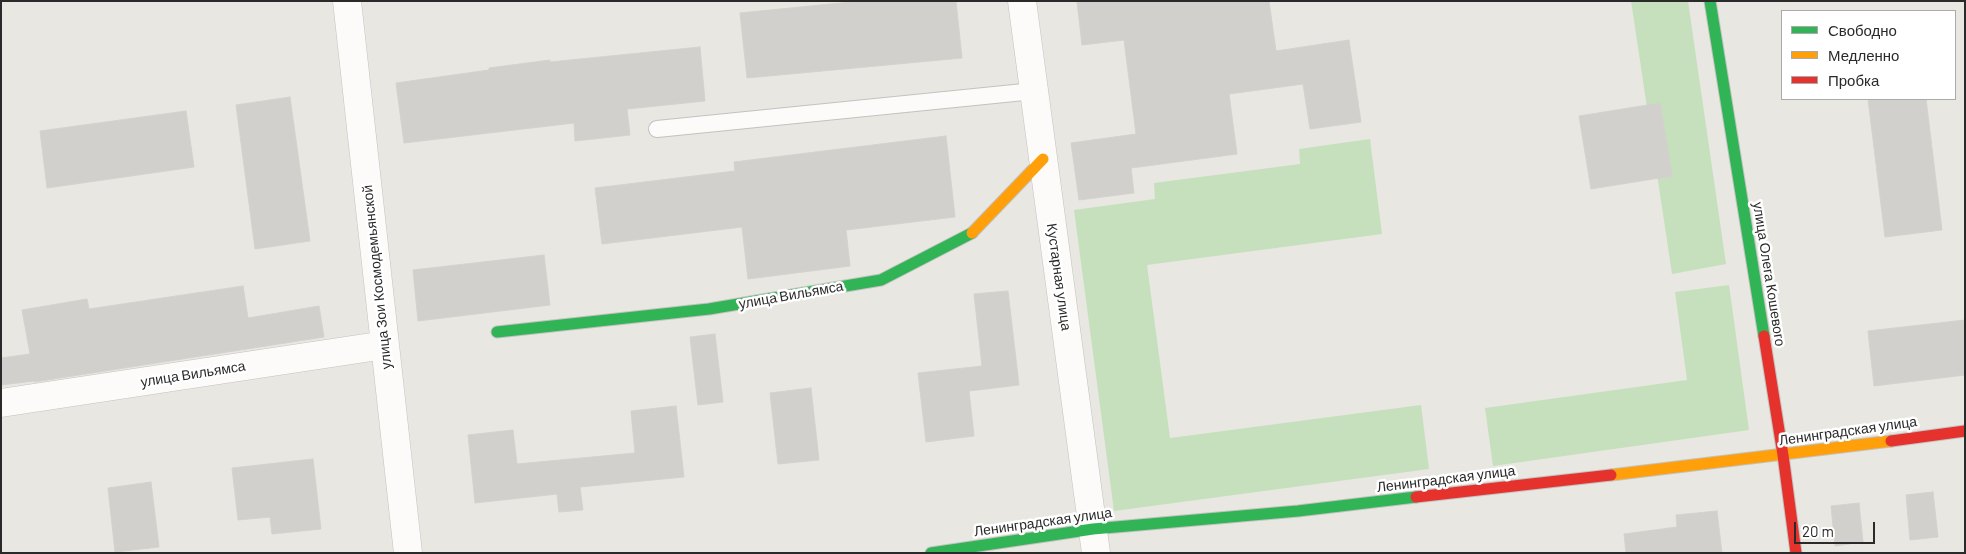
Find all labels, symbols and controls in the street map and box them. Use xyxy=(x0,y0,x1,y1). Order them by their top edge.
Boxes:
legend xyxy=(1781,10,1956,100)
text: Свободно xyxy=(1828,21,1897,39)
text: Медленно xyxy=(1828,46,1899,64)
text: Пробка xyxy=(1828,71,1879,89)
street label: улица Зои Космодемьянской xyxy=(359,184,395,370)
street label: улица Олега Кошевого xyxy=(1749,201,1789,347)
street label: Кустарная улица xyxy=(1043,222,1075,332)
street label: улица Вильямса xyxy=(737,278,845,312)
street label: улица Вильямса xyxy=(139,357,247,391)
street label: Ленинградская улица xyxy=(1778,413,1918,449)
street label: Ленинградская улица xyxy=(1376,462,1516,496)
street label: Ленинградская улица xyxy=(973,504,1113,540)
scale bar xyxy=(1796,512,1877,544)
text: 20 m xyxy=(1802,522,1834,540)

